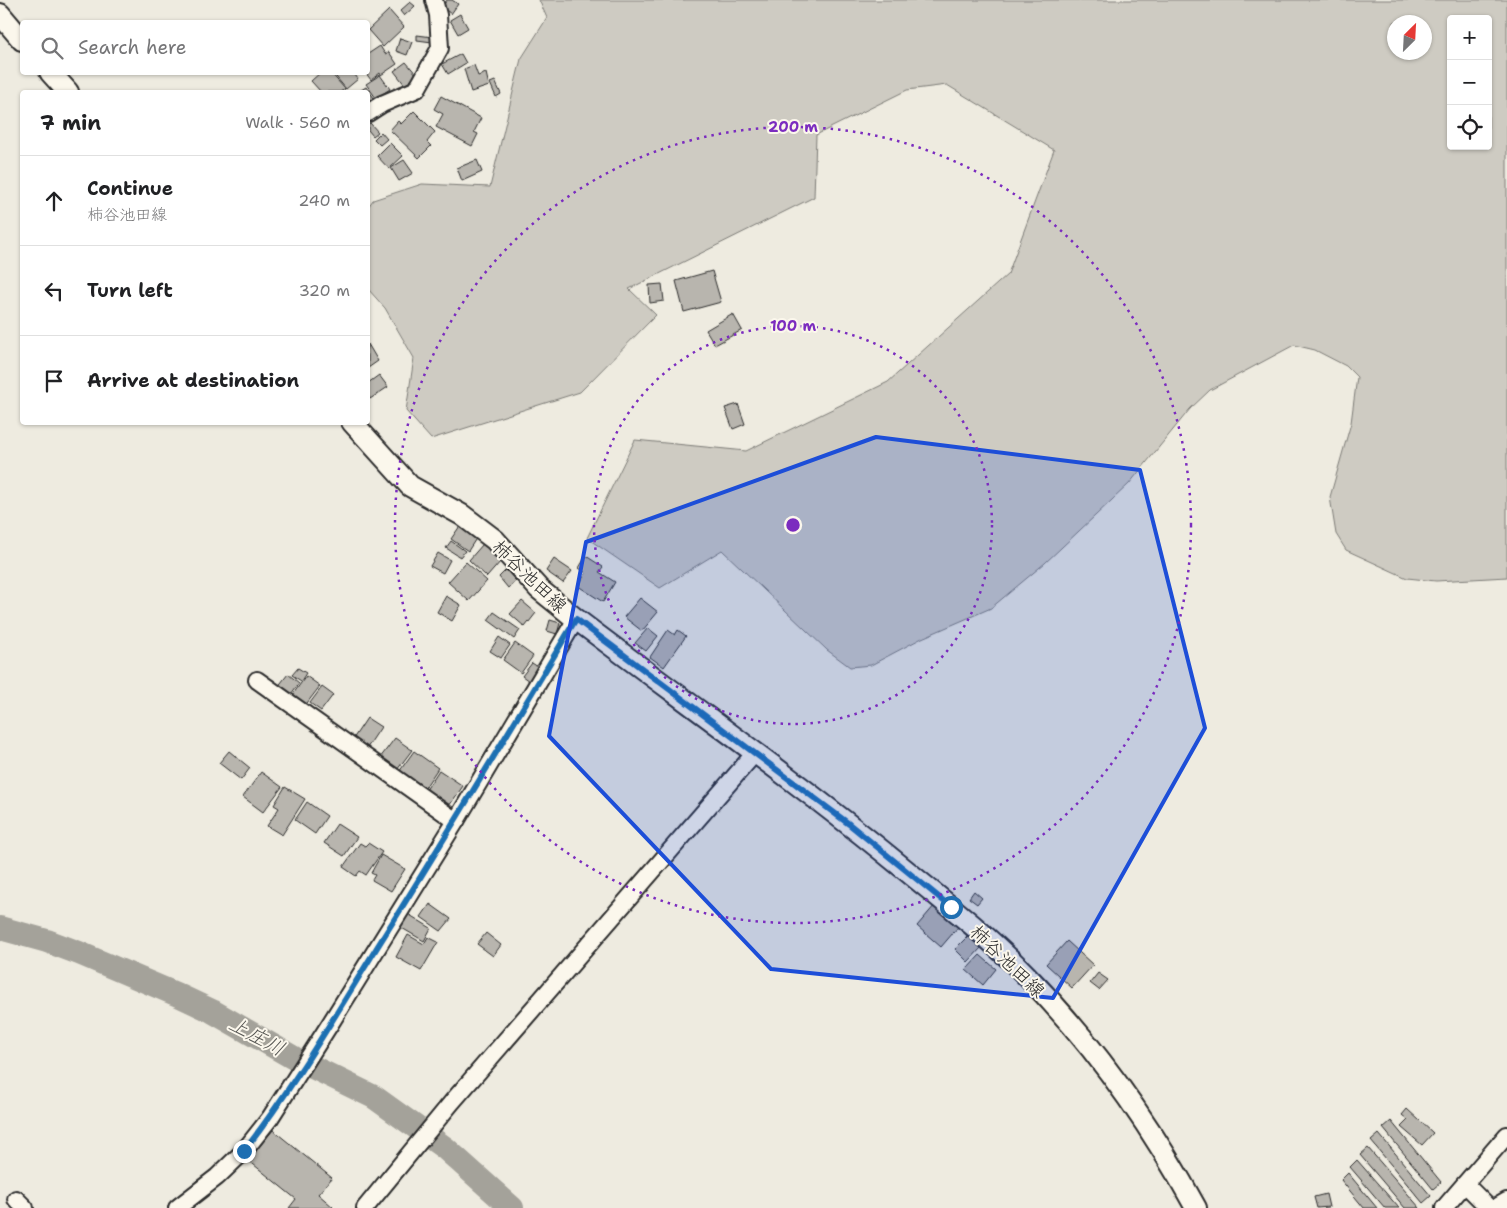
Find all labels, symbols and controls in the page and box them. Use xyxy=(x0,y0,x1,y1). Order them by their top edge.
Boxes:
north arrow xyxy=(1387,15,1432,60)
map controls xyxy=(1447,15,1492,150)
button: + xyxy=(1447,15,1492,60)
search box xyxy=(20,20,370,75)
icon: search xyxy=(38,34,66,62)
text: Search here xyxy=(78,35,187,60)
button: − xyxy=(1447,60,1492,105)
button: locate xyxy=(1447,105,1492,150)
text: 7 min xyxy=(40,109,101,137)
text: Walk · 560 m xyxy=(245,112,350,133)
text: 200 m xyxy=(768,117,818,137)
text: Continue xyxy=(87,176,173,201)
icon: ahead xyxy=(40,187,68,215)
text: 240 m xyxy=(298,190,350,211)
text: 柿谷池田線 xyxy=(87,204,167,225)
icon: left xyxy=(40,277,68,305)
text: Turn left xyxy=(87,278,173,303)
text: 320 m xyxy=(299,280,350,301)
text: 100 m xyxy=(770,316,816,336)
icon: arrive xyxy=(40,367,68,395)
text: Arrive at destination xyxy=(87,368,299,393)
centre of rings xyxy=(784,516,802,534)
street label: 柿谷池田線 xyxy=(487,534,573,618)
route start xyxy=(940,896,963,919)
street label: 柿谷池田線 xyxy=(965,919,1051,1003)
water label: 上庄川 xyxy=(224,1010,290,1062)
route end xyxy=(233,1140,256,1163)

